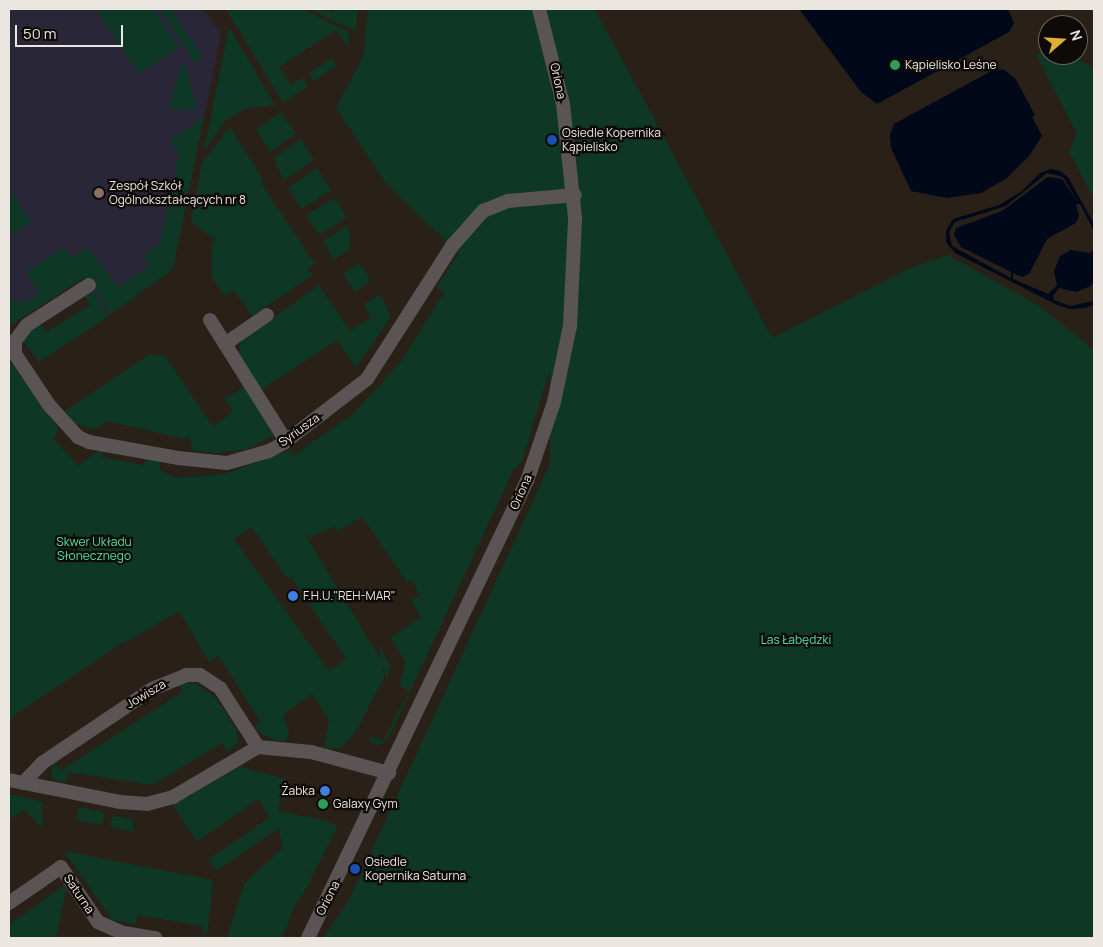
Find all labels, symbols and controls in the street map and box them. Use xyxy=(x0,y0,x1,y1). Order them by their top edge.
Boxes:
scale bar xyxy=(18,15,125,47)
north arrow xyxy=(1038,15,1088,65)
text: 50 m xyxy=(23,23,57,44)
text: N xyxy=(1066,27,1087,43)
place label: Kąpielisko Leśne xyxy=(905,58,996,72)
marker: Kąpielisko Leśne xyxy=(889,59,901,71)
street label: Oriona xyxy=(547,62,569,100)
place label: Osiedle Kopernika Kąpielisko xyxy=(562,126,661,154)
marker: Osiedle Kopernika Kąpielisko xyxy=(546,134,558,146)
place label: Zespół Szkół Ogólnokształcących nr 8 xyxy=(109,179,246,207)
marker: Zespół Szkół Ogólnokształcących nr 8 xyxy=(93,187,105,199)
street label: Syriusza xyxy=(276,410,322,450)
street label: Oriona xyxy=(507,472,535,512)
park label: Skwer Układu Słonecznego xyxy=(56,535,132,563)
place label: F.H.U."REH-MAR" xyxy=(303,589,396,603)
marker: F.H.U."REH-MAR" xyxy=(287,590,299,602)
park label: Las Łabędzki xyxy=(761,633,831,647)
street label: Jowisza xyxy=(124,677,168,711)
place label: Żabka xyxy=(281,784,315,798)
marker: Żabka xyxy=(319,785,331,797)
place label: Galaxy Gym xyxy=(333,797,398,811)
marker: Galaxy Gym xyxy=(317,798,329,810)
place label: Osiedle Kopernika Saturna xyxy=(365,855,466,883)
marker: Osiedle Kopernika Saturna xyxy=(349,863,361,875)
street label: Saturna xyxy=(61,872,97,916)
street label: Oriona xyxy=(313,878,343,918)

